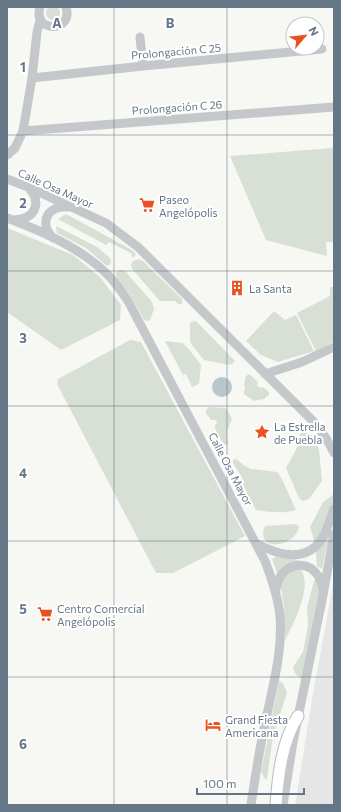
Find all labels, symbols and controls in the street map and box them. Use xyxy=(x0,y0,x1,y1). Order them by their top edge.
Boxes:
text: A xyxy=(52,15,62,31)
text: B xyxy=(166,15,175,31)
north arrow xyxy=(285,16,325,56)
text: N xyxy=(307,24,322,38)
street label: Prolongación C 25 xyxy=(130,41,222,61)
text: 1 xyxy=(20,59,26,75)
street label: Prolongación C 26 xyxy=(131,97,223,117)
street label: Calle Osa Mayor xyxy=(16,166,96,211)
place label: Paseo Angelópolis xyxy=(159,193,218,219)
text: 2 xyxy=(19,195,27,211)
supermarket icon: Paseo Angelópolis xyxy=(138,196,156,214)
building icon: La Santa xyxy=(228,279,246,297)
place label: La Santa xyxy=(249,282,292,295)
text: 3 xyxy=(19,330,27,346)
place label: La Estrella de Puebla xyxy=(274,420,326,446)
place icon: La Estrella de Puebla xyxy=(253,423,271,441)
street label: Calle Osa Mayor xyxy=(206,430,256,508)
text: 4 xyxy=(19,465,27,481)
text: 5 xyxy=(19,601,27,617)
place label: Centro Comercial Angelópolis xyxy=(57,602,145,628)
supermarket icon: Centro Comercial Angelópolis xyxy=(36,605,54,623)
place label: Grand Fiesta Americana xyxy=(225,713,288,739)
hotel icon: Grand Fiesta Americana xyxy=(204,716,222,734)
text: 6 xyxy=(19,736,27,752)
scale bar xyxy=(197,770,304,796)
text: 100 m xyxy=(203,776,237,790)

